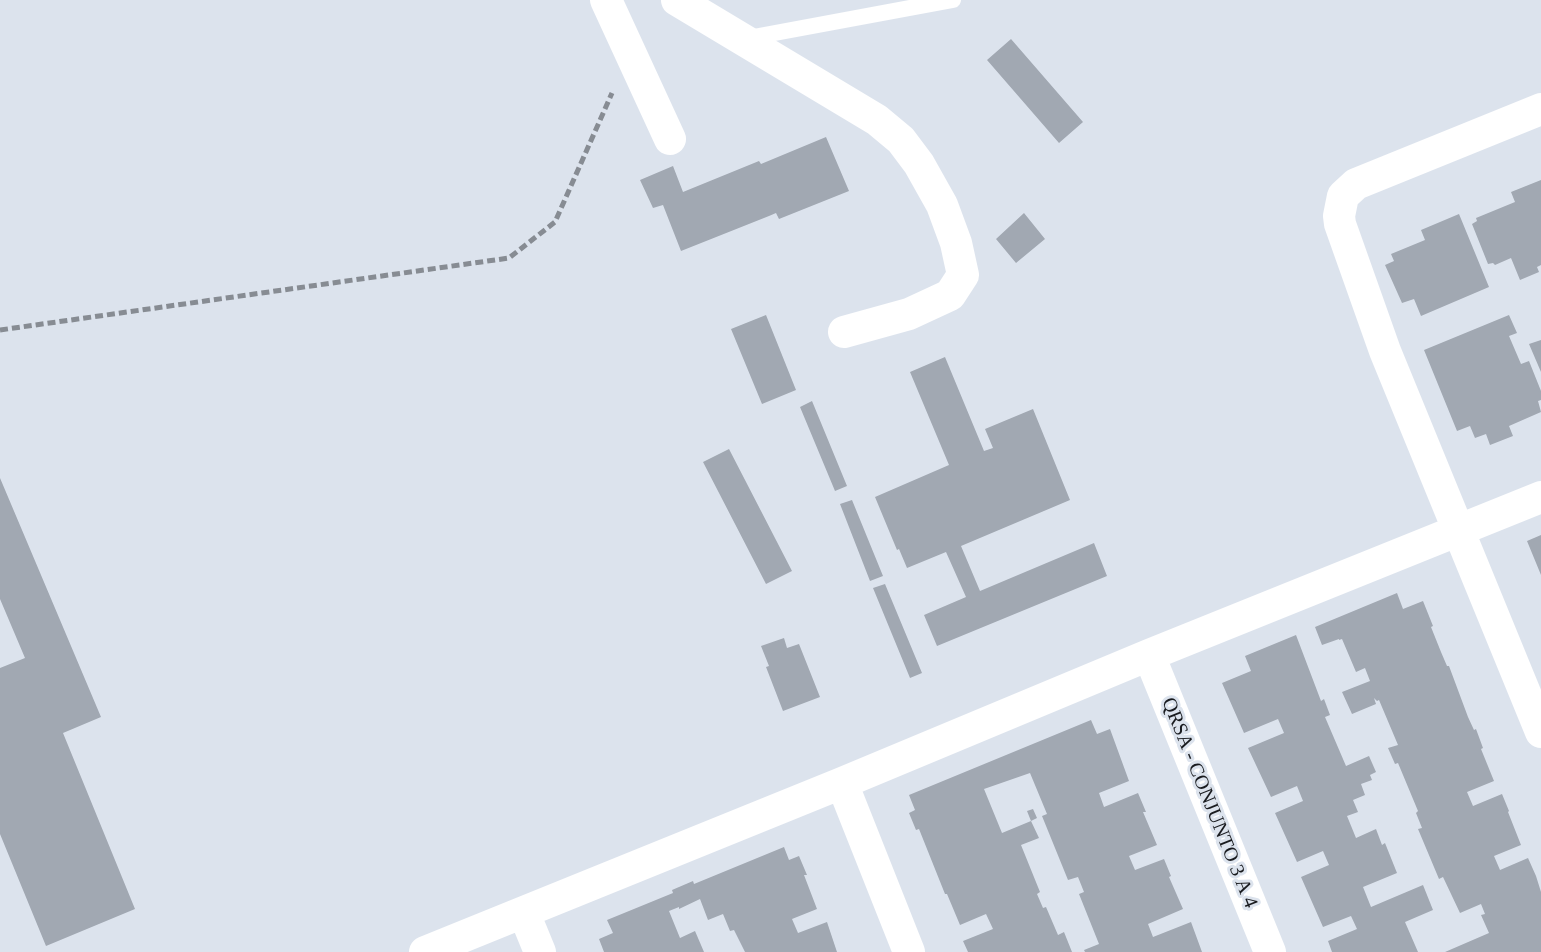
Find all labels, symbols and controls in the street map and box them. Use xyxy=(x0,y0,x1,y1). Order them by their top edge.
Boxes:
street label: QRSA - CONJUNTO 3 A 4 xyxy=(1156,694,1262,912)

